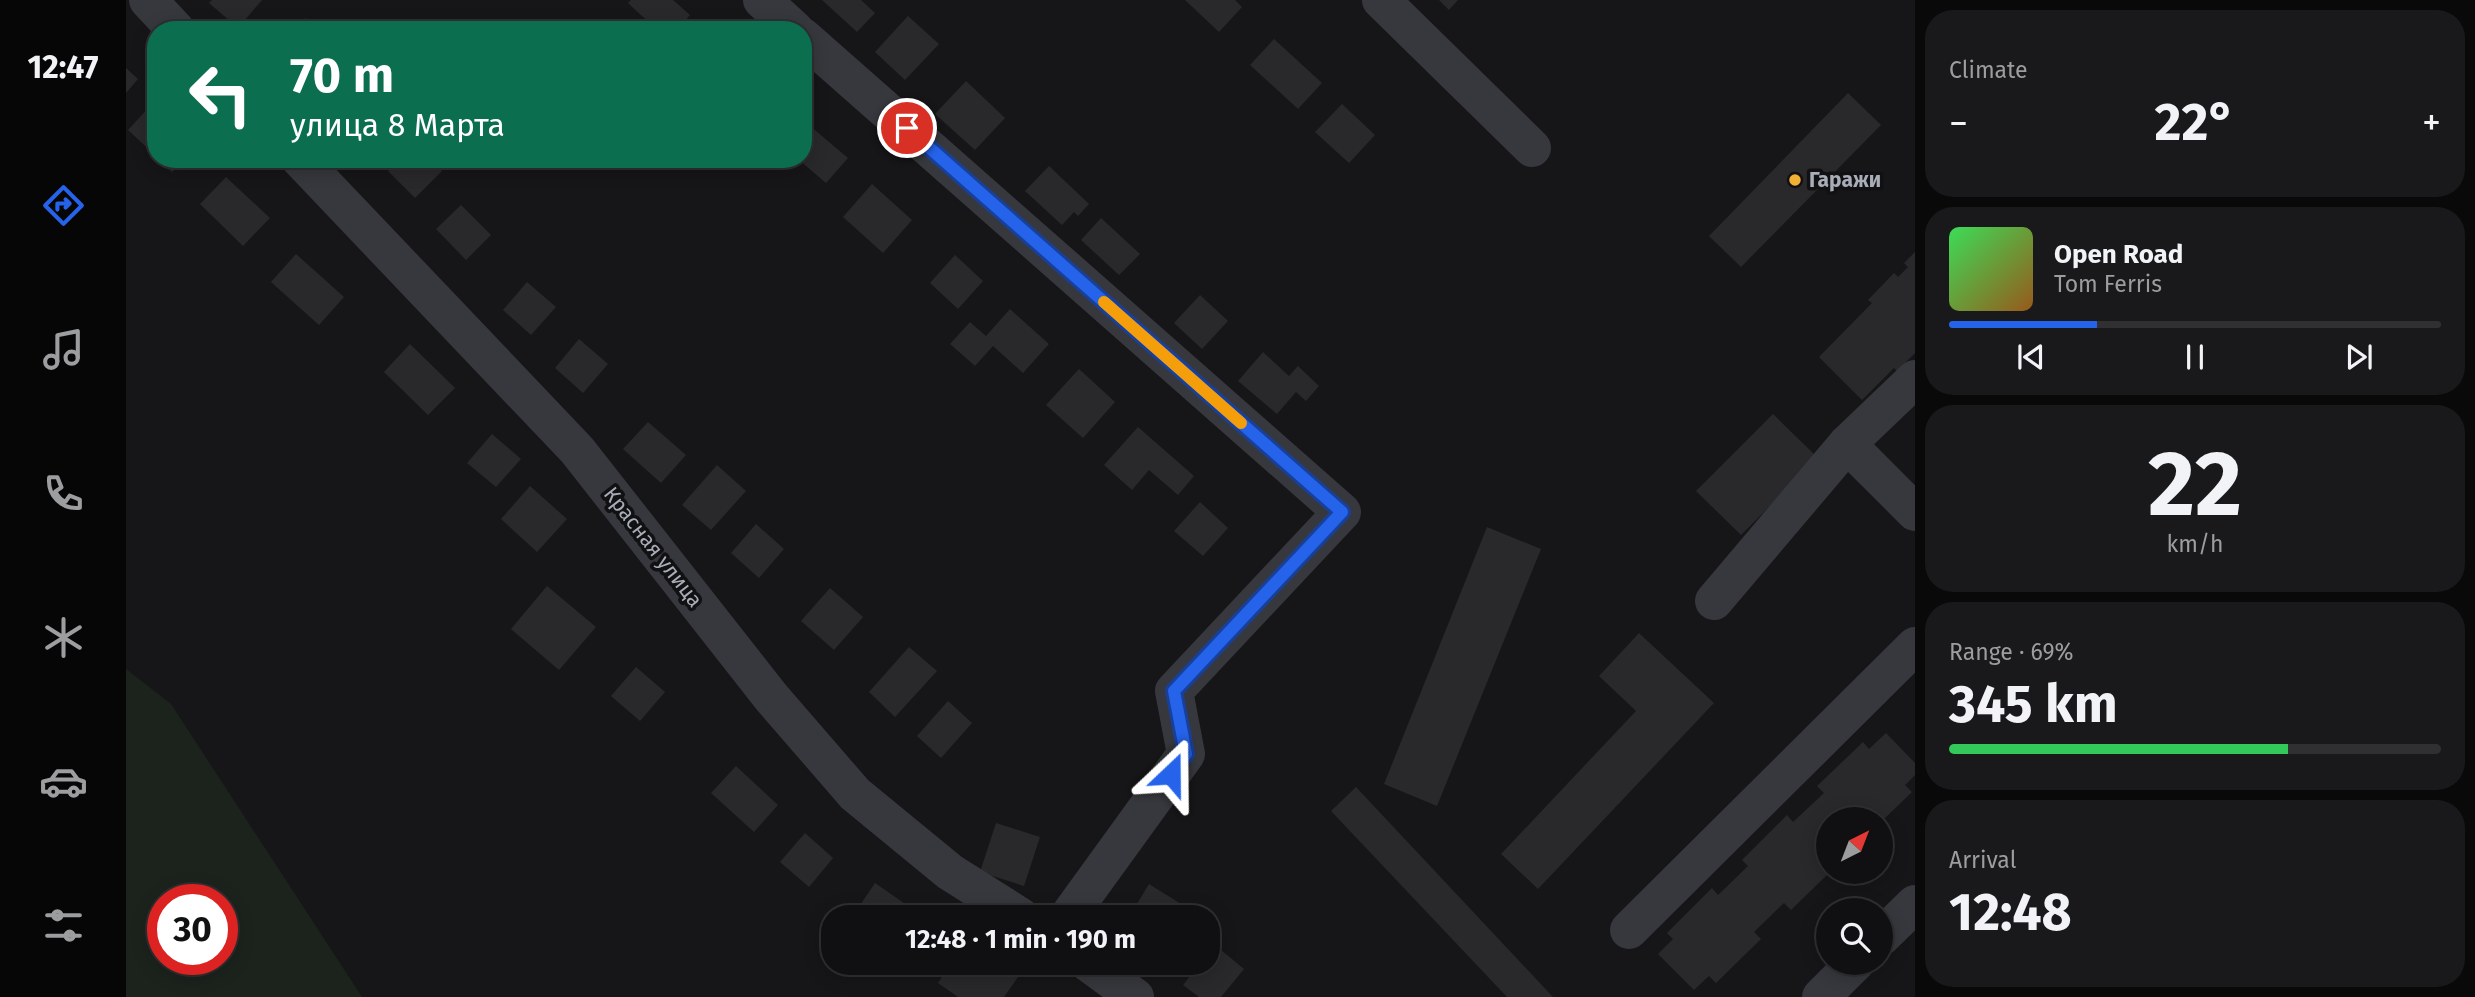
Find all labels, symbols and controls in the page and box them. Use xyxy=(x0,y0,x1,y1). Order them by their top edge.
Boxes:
text: 70 m xyxy=(290,46,394,105)
text: 12:47 xyxy=(27,48,99,86)
icon: left xyxy=(175,49,266,140)
text: Climate xyxy=(1949,56,2028,84)
text: 22° xyxy=(2155,91,2235,154)
pin xyxy=(877,98,937,158)
text: − xyxy=(1949,100,1968,146)
text: + xyxy=(2422,100,2441,146)
text: улица 8 Марта xyxy=(290,106,505,144)
icon: arrive xyxy=(888,109,926,147)
place label: Гаражи xyxy=(1809,167,1881,193)
marker: Гаражи xyxy=(1787,172,1803,188)
icon: directions xyxy=(39,181,88,230)
text: Open Road xyxy=(2054,239,2183,270)
text: Tom Ferris xyxy=(2054,270,2162,298)
icon: music xyxy=(39,325,88,374)
icon: previous xyxy=(2012,338,2050,376)
icon: pause xyxy=(2176,338,2214,376)
icon: next xyxy=(2340,338,2378,376)
text: 22 xyxy=(2148,430,2242,539)
icon: phone xyxy=(39,469,88,518)
street label: Красная улица xyxy=(598,482,708,612)
text: km/h xyxy=(2167,530,2223,558)
icon: climate xyxy=(39,613,88,662)
text: Range · 69% xyxy=(1949,638,2074,666)
text: 345 km xyxy=(1949,673,2118,736)
position arrow xyxy=(1134,737,1208,811)
icon: car xyxy=(39,757,88,806)
north arrow xyxy=(1816,807,1894,884)
map controls xyxy=(1816,807,1893,975)
text: Arrival xyxy=(1949,846,2016,874)
text: 12:48 xyxy=(1949,881,2072,944)
speed limit sign: 30 xyxy=(147,884,238,975)
button: search xyxy=(1816,898,1893,975)
icon: filters xyxy=(39,901,88,950)
text: 12:48 · 1 min · 190 m xyxy=(905,924,1136,955)

